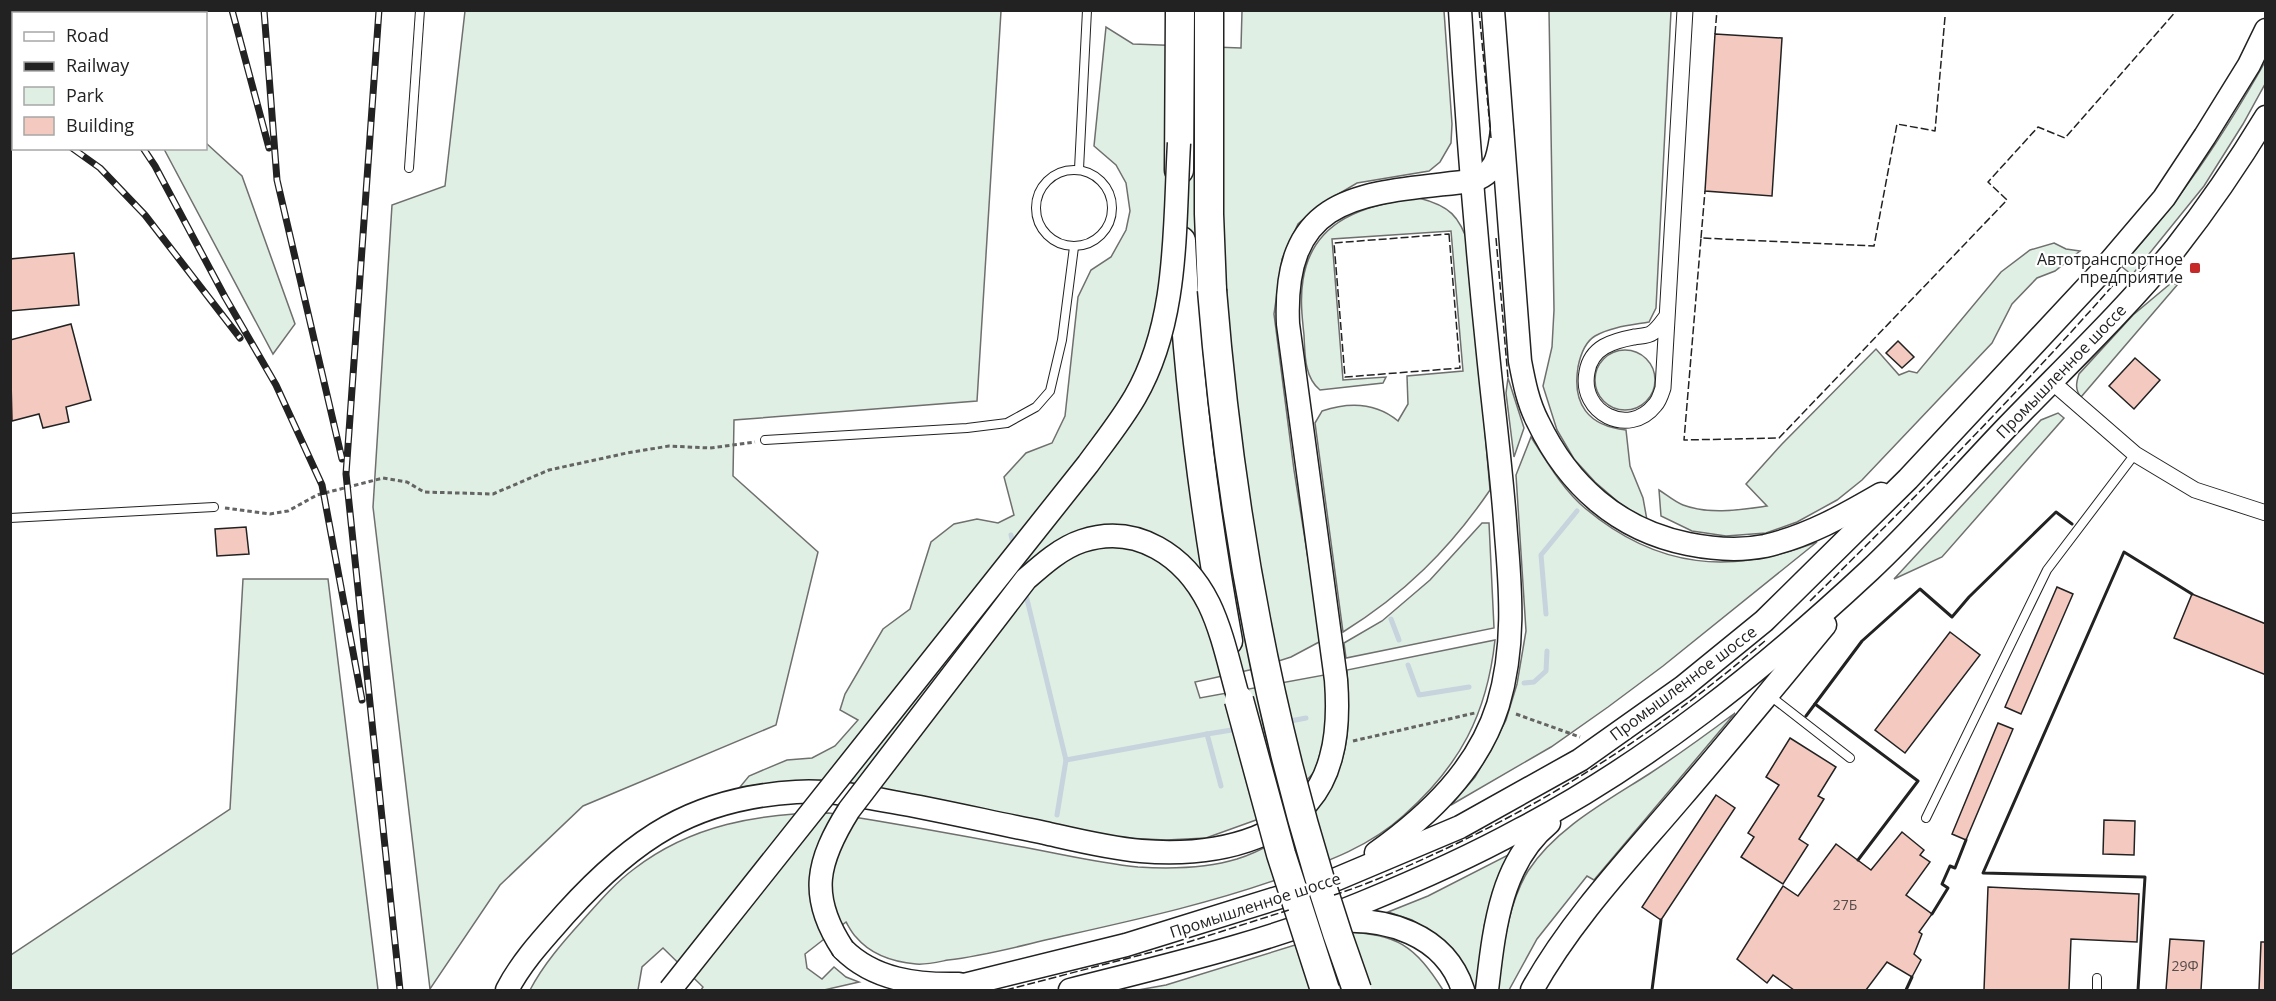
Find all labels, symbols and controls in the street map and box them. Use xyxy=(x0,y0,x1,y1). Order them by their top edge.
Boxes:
legend xyxy=(12,12,207,150)
text: Road xyxy=(66,23,109,47)
text: Railway xyxy=(66,53,130,77)
text: Park xyxy=(66,83,104,107)
text: Building xyxy=(66,113,134,137)
place label: Автотранспортное предприятие xyxy=(2037,248,2183,288)
marker: Автотранспортное предприятие xyxy=(2188,261,2202,275)
street label: Промышленное шоссе xyxy=(1991,299,2131,443)
street label: Промышленное шоссе xyxy=(1605,620,1761,746)
street label: Промышленное шоссе xyxy=(1167,867,1343,943)
house number: 27Б xyxy=(1833,895,1857,914)
house number: 29Ф xyxy=(2171,956,2199,975)

